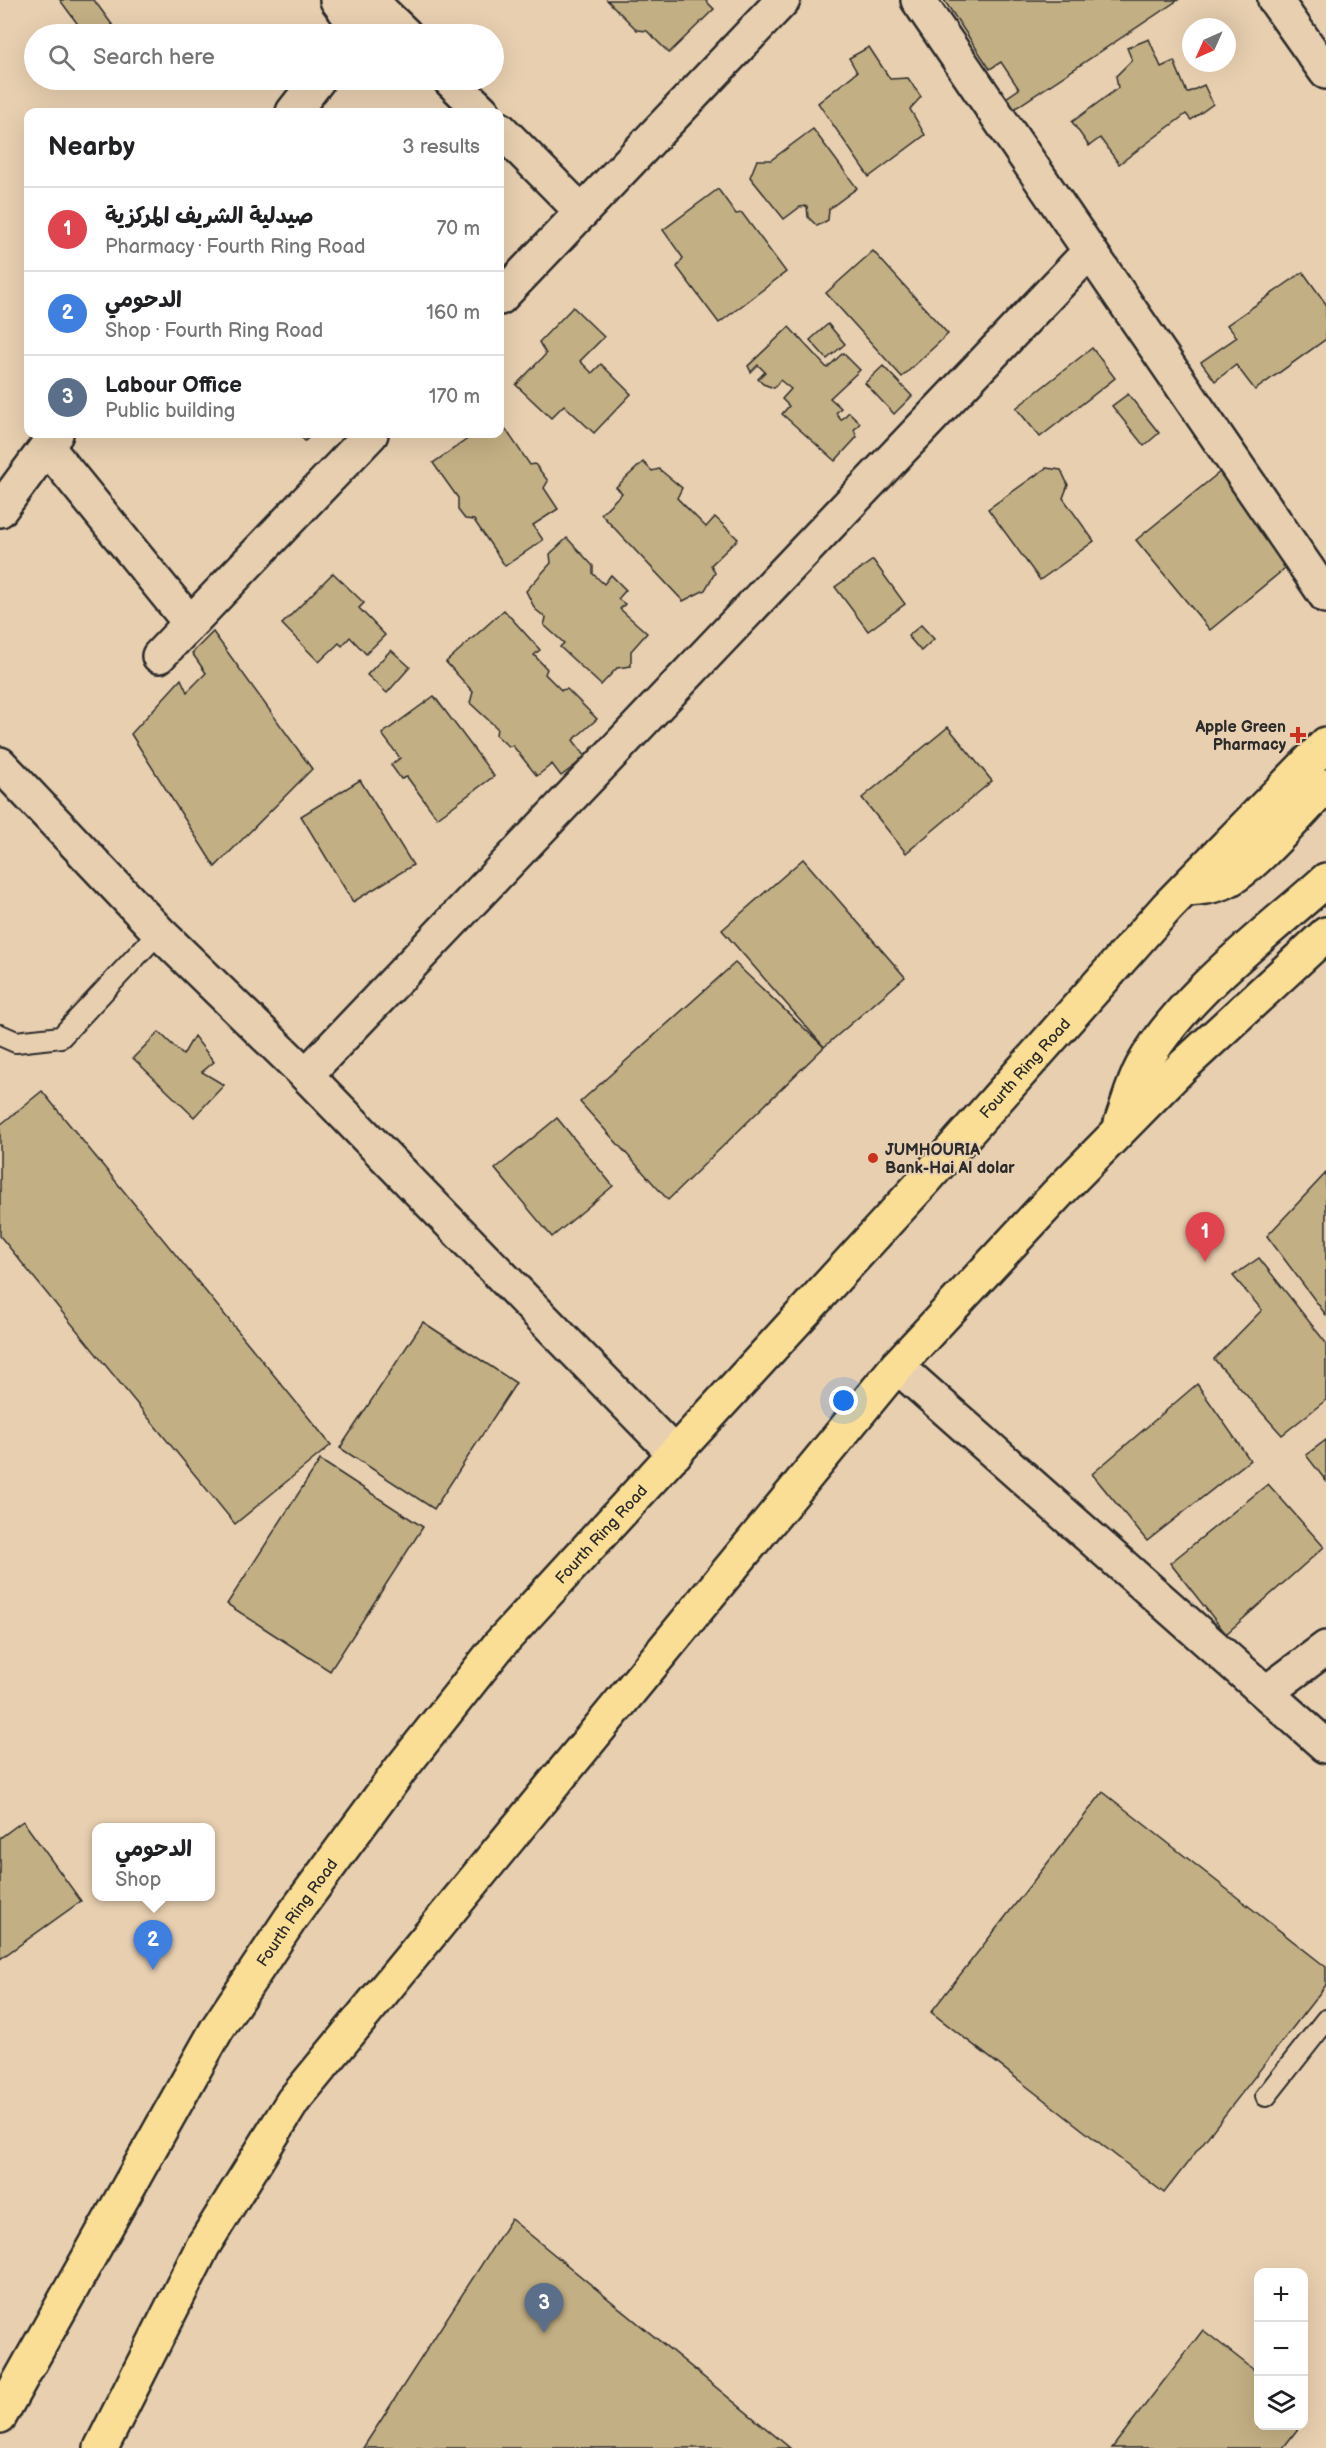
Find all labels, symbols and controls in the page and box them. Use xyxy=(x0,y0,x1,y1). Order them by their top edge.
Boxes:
north arrow xyxy=(1182,18,1236,72)
search box xyxy=(24,24,504,90)
icon: search xyxy=(45,41,78,74)
text: Search here xyxy=(93,44,215,71)
text: Nearby xyxy=(48,132,135,163)
text: 3 results xyxy=(402,135,480,159)
text: صيدلية الشريف المركزية xyxy=(105,203,314,230)
text: 1 xyxy=(63,217,72,241)
text: 70 m xyxy=(436,217,480,241)
text: Pharmacy · Fourth Ring Road xyxy=(105,235,365,259)
text: الدحومي xyxy=(105,287,182,314)
text: 2 xyxy=(62,301,73,325)
text: 160 m xyxy=(426,301,480,325)
text: Shop · Fourth Ring Road xyxy=(105,319,323,343)
text: Labour Office xyxy=(105,372,242,399)
text: 3 xyxy=(62,385,73,409)
text: 170 m xyxy=(429,385,480,409)
text: Public building xyxy=(105,399,235,423)
place label: Apple Green Pharmacy xyxy=(1195,718,1287,755)
marker: Apple Green Pharmacy xyxy=(1291,728,1305,742)
street label: Fourth Ring Road xyxy=(976,1015,1075,1123)
place label: JUMHOURIA Bank-Hai Al dolar xyxy=(885,1141,1015,1178)
marker: JUMHOURIA Bank-Hai Al dolar xyxy=(866,1151,880,1165)
pin: 1 xyxy=(1186,1212,1224,1262)
your location xyxy=(829,1386,858,1415)
street label: Fourth Ring Road xyxy=(552,1482,652,1588)
popup xyxy=(92,1823,215,1901)
text: الدحومي xyxy=(115,1836,192,1863)
street label: Fourth Ring Road xyxy=(253,1856,342,1971)
text: Shop xyxy=(115,1868,161,1892)
pin: 2 xyxy=(134,1920,172,1970)
map controls xyxy=(1254,2268,1308,2430)
button: + xyxy=(1254,2268,1308,2322)
pin: 3 xyxy=(524,2284,564,2333)
button: − xyxy=(1254,2322,1308,2376)
button: layers xyxy=(1254,2376,1308,2430)

